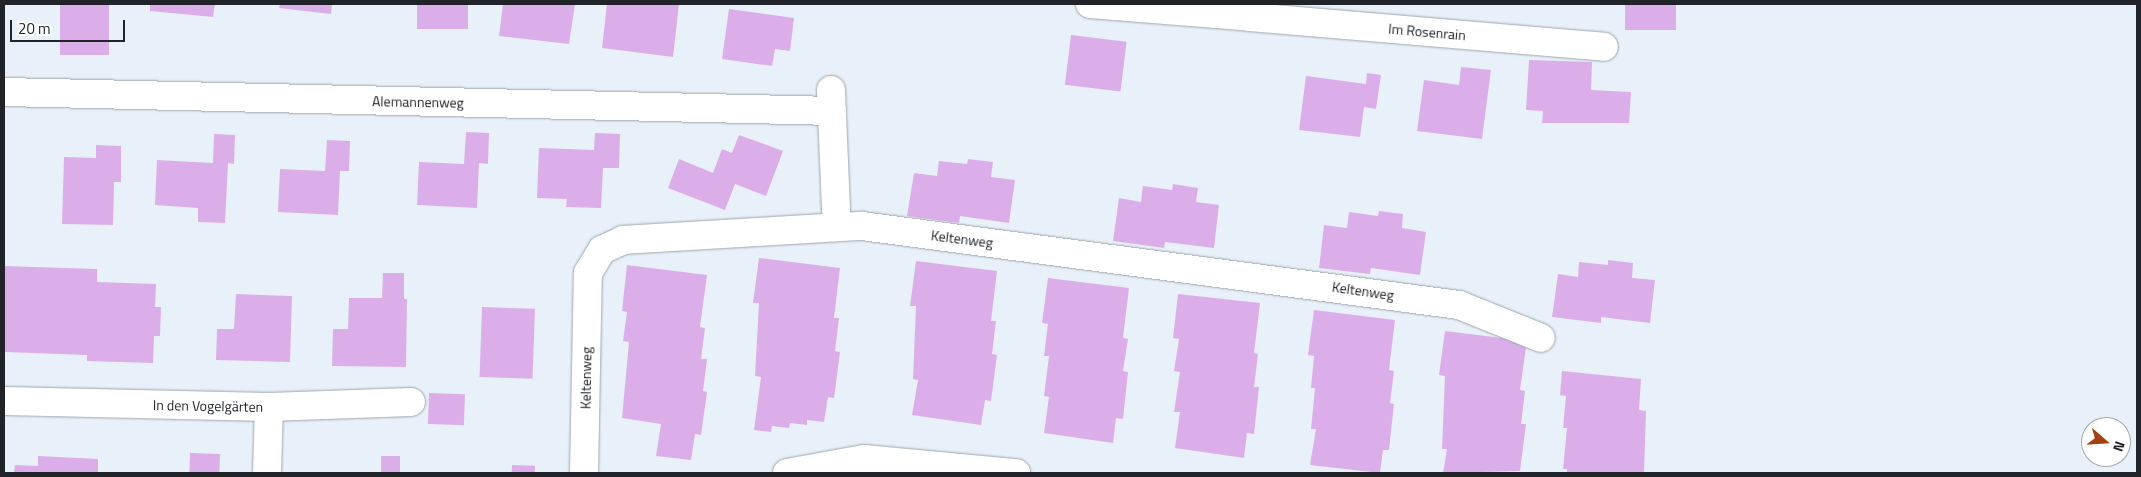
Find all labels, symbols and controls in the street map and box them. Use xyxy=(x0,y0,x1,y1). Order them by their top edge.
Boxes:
scale bar xyxy=(12,10,128,42)
text: 20 m xyxy=(18,17,51,40)
street label: Im Rosenrain xyxy=(1388,20,1466,44)
street label: Alemannenweg xyxy=(372,93,464,111)
street label: Keltenweg xyxy=(930,227,994,251)
street label: Keltenweg xyxy=(1331,278,1395,304)
street label: Keltenweg xyxy=(577,347,595,409)
street label: In den Vogelgärten xyxy=(153,397,263,415)
north arrow xyxy=(2081,417,2131,467)
text: N xyxy=(2108,439,2131,455)

